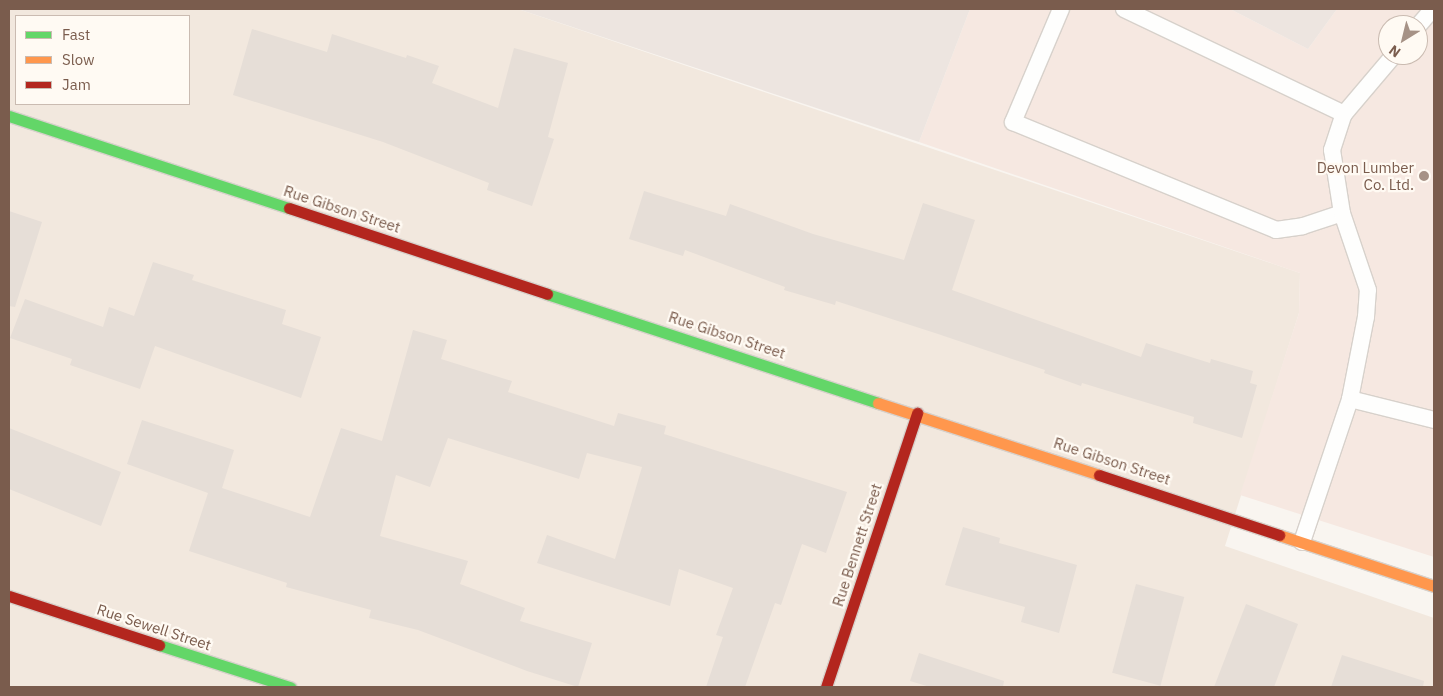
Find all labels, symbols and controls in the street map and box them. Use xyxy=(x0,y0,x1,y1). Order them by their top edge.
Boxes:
legend xyxy=(15,15,190,105)
north arrow xyxy=(1378,15,1428,65)
text: Fast xyxy=(62,25,90,44)
text: N xyxy=(1385,41,1404,62)
text: Slow xyxy=(62,50,95,69)
text: Jam xyxy=(62,75,91,94)
place label: Devon Lumber Co. Ltd. xyxy=(1317,158,1414,193)
marker: Devon Lumber Co. Ltd. xyxy=(1418,170,1430,182)
street label: Rue Gibson Street xyxy=(281,182,403,236)
street label: Rue Gibson Street xyxy=(666,308,788,362)
street label: Rue Gibson Street xyxy=(1051,434,1173,488)
street label: Rue Bennett Street xyxy=(829,481,885,609)
street label: Rue Sewell Street xyxy=(95,600,213,654)

